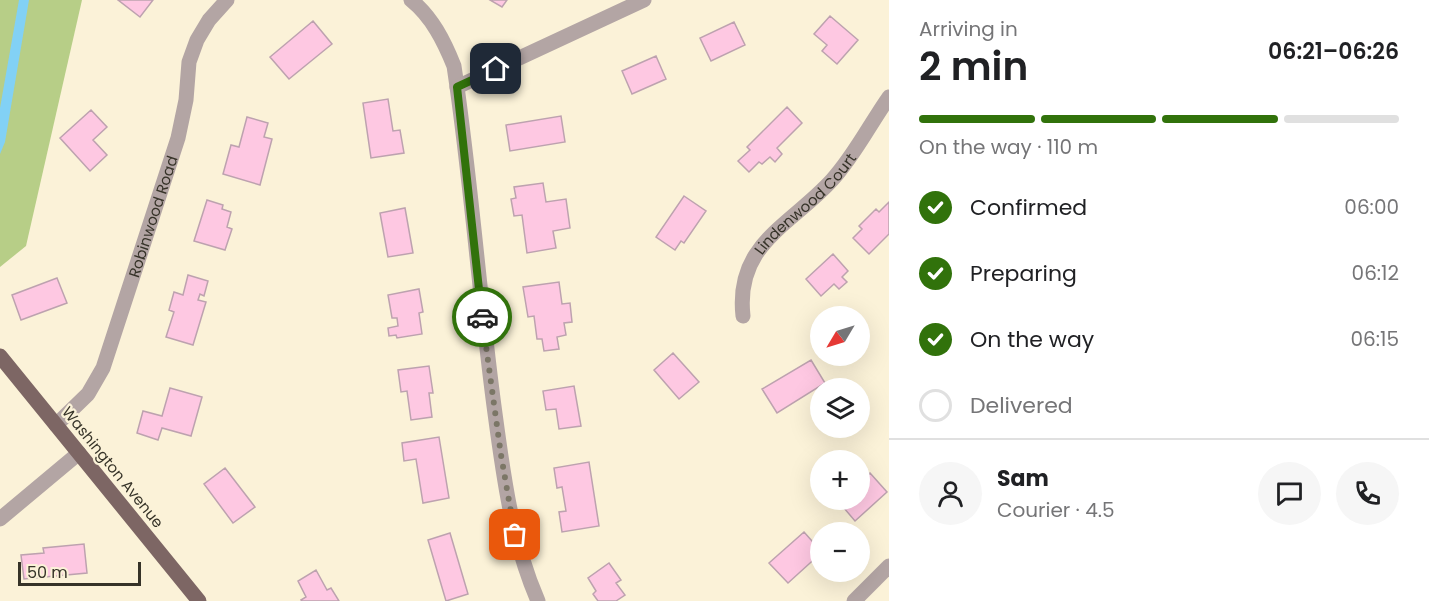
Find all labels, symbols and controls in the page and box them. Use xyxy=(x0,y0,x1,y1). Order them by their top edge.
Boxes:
text: Arriving in xyxy=(919,15,1018,43)
text: 06:21–06:26 xyxy=(1268,36,1399,67)
text: 2 min xyxy=(919,39,1028,94)
pin xyxy=(470,43,521,94)
icon: home xyxy=(479,52,512,85)
text: On the way · 110 m xyxy=(919,133,1098,161)
street label: Lindenwood Court xyxy=(749,149,860,258)
street label: Robinwood Road xyxy=(123,153,182,280)
icon: check xyxy=(919,191,952,224)
text: Confirmed xyxy=(970,192,1087,223)
text: 06:00 xyxy=(1344,193,1399,221)
icon: check xyxy=(919,257,952,290)
text: Preparing xyxy=(970,258,1077,289)
text: 06:12 xyxy=(1352,259,1399,287)
courier xyxy=(452,287,512,347)
icon: car xyxy=(466,301,499,334)
north arrow xyxy=(810,306,870,366)
map controls xyxy=(810,306,870,582)
icon: check xyxy=(919,323,952,356)
text: On the way xyxy=(970,324,1094,355)
text: 06:15 xyxy=(1351,325,1399,353)
button: layers xyxy=(810,378,870,438)
text: Delivered xyxy=(970,390,1073,421)
street label: Washington Avenue xyxy=(57,402,169,532)
button: + xyxy=(810,450,870,510)
button: person xyxy=(919,462,982,525)
button: chat xyxy=(1258,462,1321,525)
button: phone xyxy=(1336,462,1399,525)
text: Sam xyxy=(997,463,1049,494)
text: Courier · 4.5 xyxy=(997,496,1115,524)
pin xyxy=(489,509,540,560)
icon: bag xyxy=(498,518,531,551)
button: − xyxy=(810,522,870,582)
scale bar xyxy=(18,559,141,586)
text: 50 m xyxy=(27,561,68,584)

